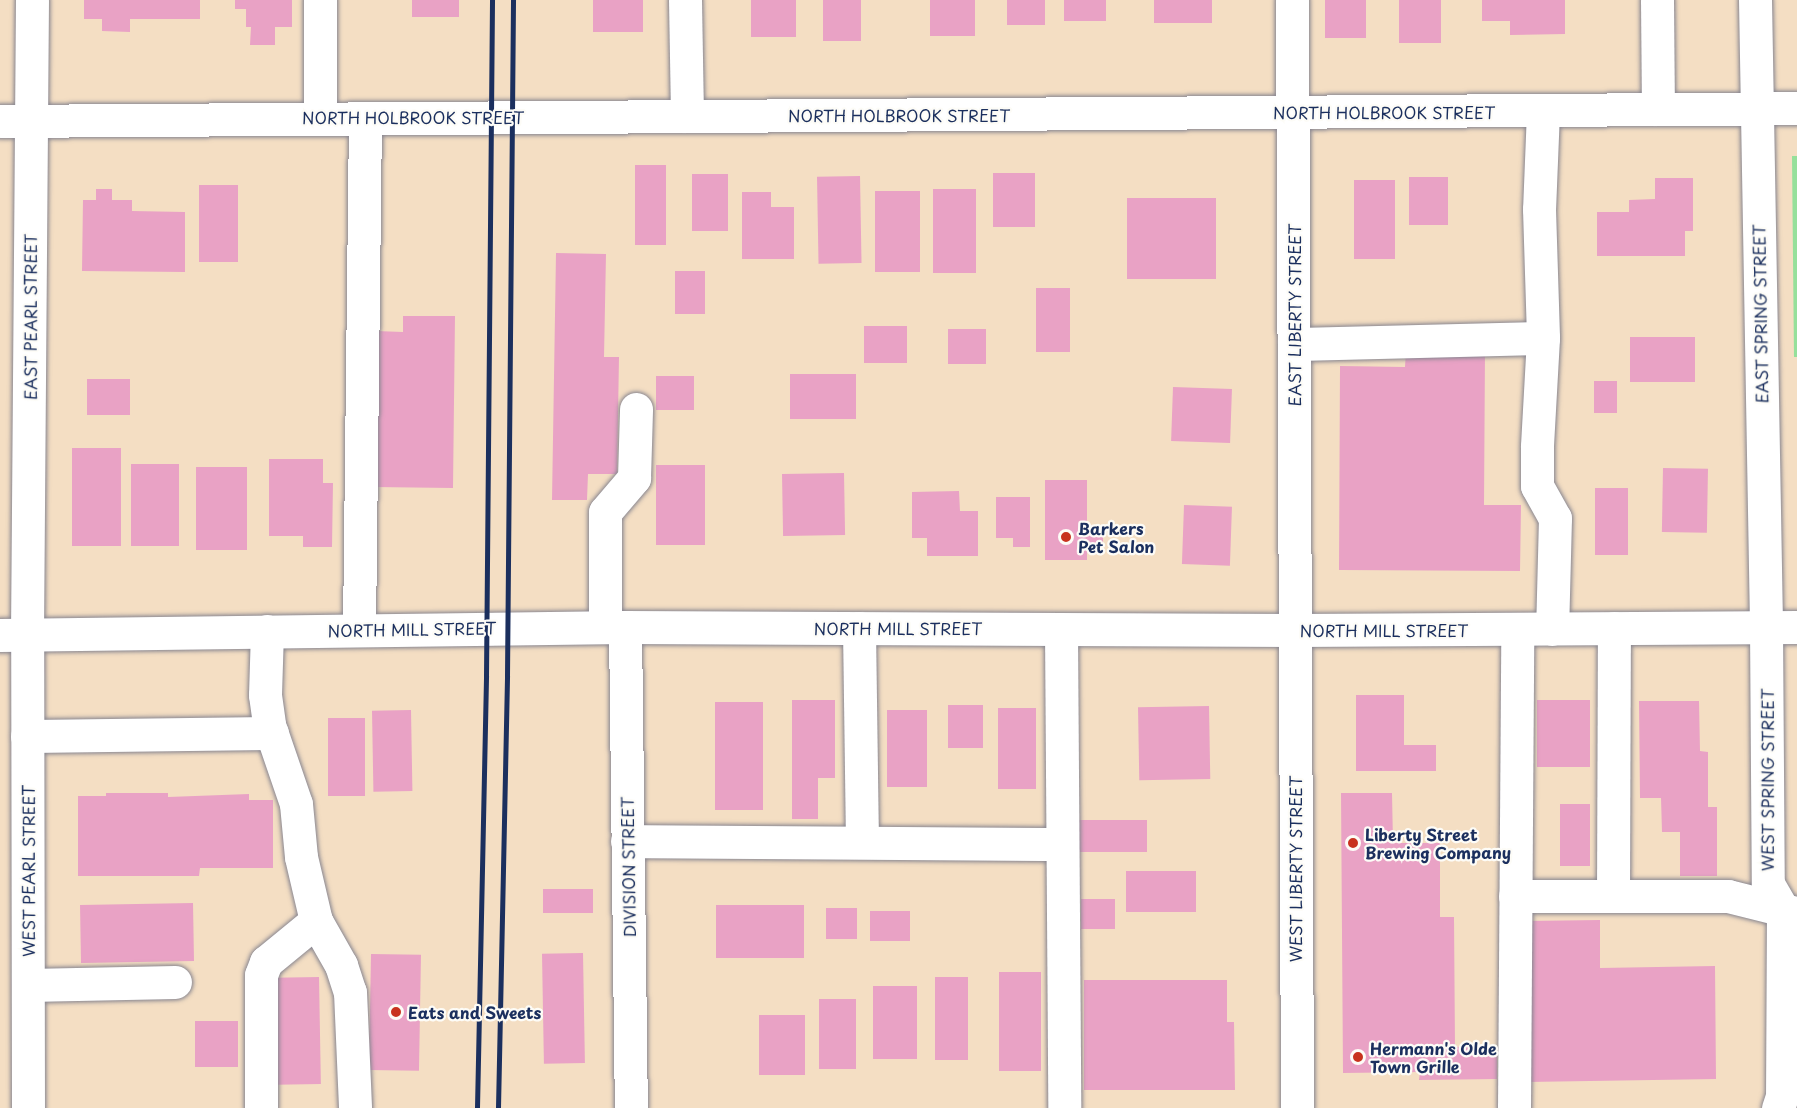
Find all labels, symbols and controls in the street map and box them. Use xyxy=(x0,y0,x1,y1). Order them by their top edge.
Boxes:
street label: NORTH HOLBROOK STREET xyxy=(1271,102,1497,122)
street label: NORTH HOLBROOK STREET xyxy=(786,105,1012,125)
street label: NORTH HOLBROOK STREET xyxy=(300,107,526,127)
street label: EAST LIBERTY STREET xyxy=(1284,223,1304,407)
street label: EAST SPRING STREET xyxy=(1749,224,1771,404)
street label: EAST PEARL STREET xyxy=(20,232,40,402)
place label: Barkers Pet Salon xyxy=(1078,518,1155,556)
marker: Barkers Pet Salon xyxy=(1059,530,1073,544)
street label: NORTH MILL STREET xyxy=(326,618,498,640)
street label: NORTH MILL STREET xyxy=(812,618,984,638)
street label: NORTH MILL STREET xyxy=(1298,620,1470,640)
street label: WEST SPRING STREET xyxy=(1757,688,1777,872)
street label: WEST LIBERTY STREET xyxy=(1285,775,1305,963)
street label: WEST PEARL STREET xyxy=(18,784,38,958)
street label: DIVISION STREET xyxy=(617,796,639,938)
place label: Liberty Street Brewing Company xyxy=(1365,824,1511,862)
marker: Liberty Street Brewing Company xyxy=(1346,836,1360,850)
place label: Eats and Sweets xyxy=(408,1002,541,1022)
marker: Eats and Sweets xyxy=(389,1005,403,1019)
place label: Hermann's Olde Town Grille xyxy=(1370,1038,1497,1076)
marker: Hermann's Olde Town Grille xyxy=(1351,1050,1365,1064)

